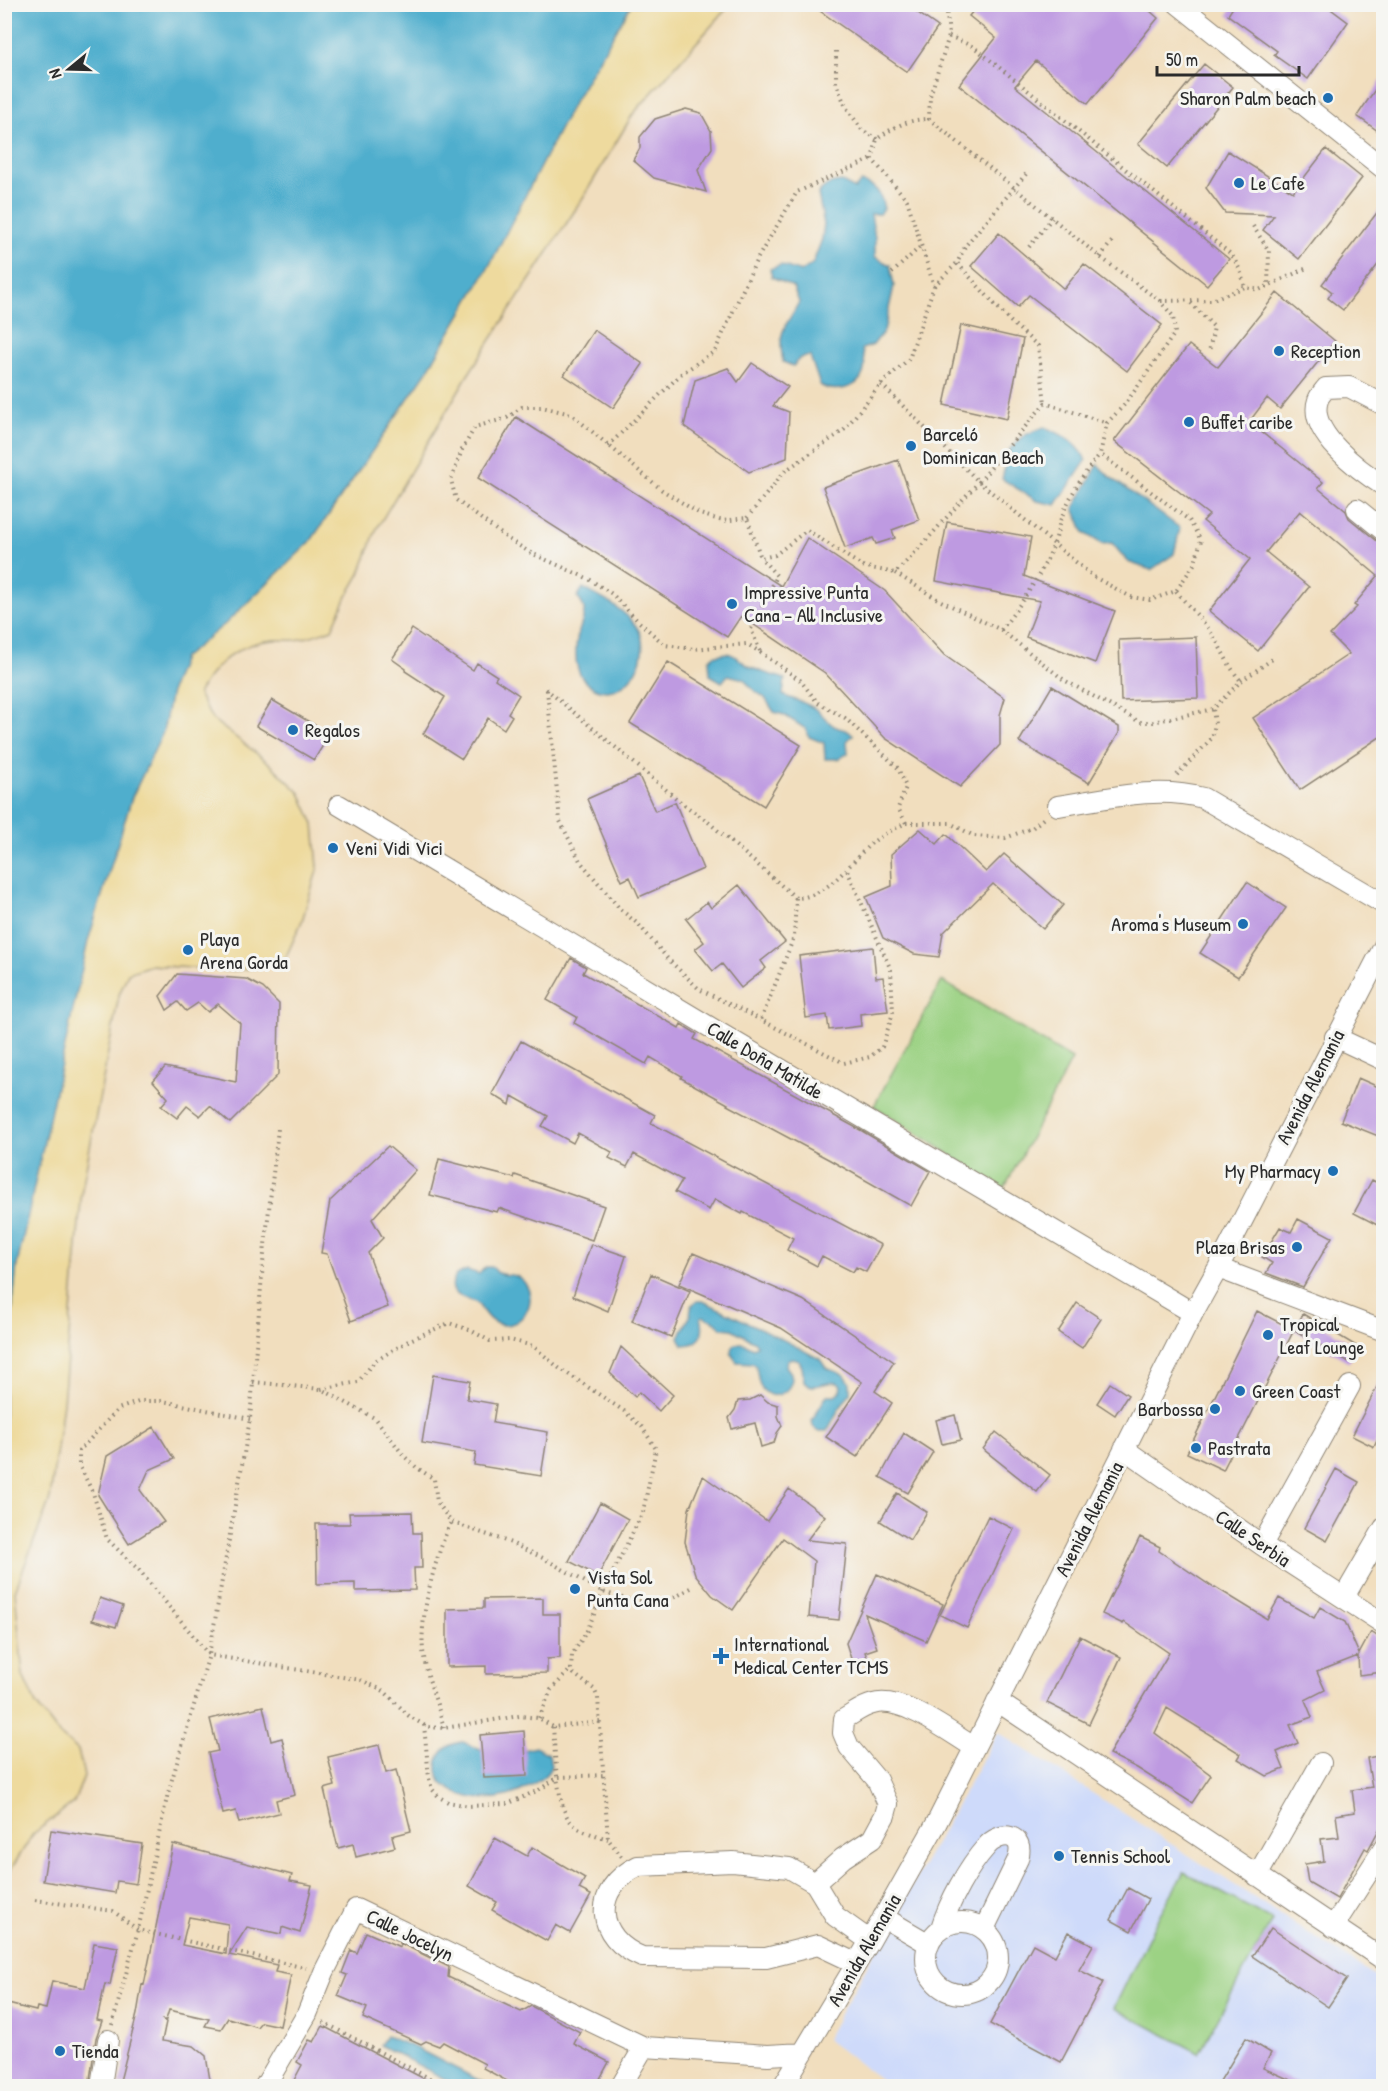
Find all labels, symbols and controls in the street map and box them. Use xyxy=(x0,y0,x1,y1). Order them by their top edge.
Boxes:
north arrow xyxy=(39,39,99,99)
scale bar xyxy=(1157,39,1300,77)
text: 50 m xyxy=(1166,47,1198,72)
text: N xyxy=(43,66,67,81)
place label: Sharon Palm beach xyxy=(1180,84,1316,111)
marker: Sharon Palm beach xyxy=(1321,91,1335,105)
place label: Le Cafe xyxy=(1251,169,1305,196)
marker: Le Cafe xyxy=(1232,176,1246,190)
place label: Reception xyxy=(1291,337,1361,364)
marker: Reception xyxy=(1272,344,1286,358)
place label: Buffet caribe xyxy=(1201,408,1293,435)
marker: Buffet caribe xyxy=(1182,415,1196,429)
place label: Barceló Dominican Beach xyxy=(923,420,1044,470)
marker: Barceló Dominican Beach xyxy=(904,439,918,453)
place label: Impressive Punta Cana - All Inclusive xyxy=(744,578,883,628)
marker: Impressive Punta Cana - All Inclusive xyxy=(725,597,739,611)
place label: Regalos xyxy=(305,716,360,743)
marker: Regalos xyxy=(286,723,300,737)
place label: Veni Vidi Vici xyxy=(345,834,443,861)
marker: Veni Vidi Vici xyxy=(326,841,340,855)
place label: Aroma's Museum xyxy=(1111,910,1231,937)
marker: Aroma's Museum xyxy=(1236,917,1250,931)
place label: Playa Arena Gorda xyxy=(200,925,288,975)
marker: Playa Arena Gorda xyxy=(181,943,195,957)
street label: Calle Doña Matilde xyxy=(702,1014,828,1105)
street label: Avenida Alemania xyxy=(1269,1025,1350,1149)
place label: My Pharmacy xyxy=(1225,1157,1321,1184)
marker: My Pharmacy xyxy=(1326,1164,1340,1178)
place label: Plaza Brisas xyxy=(1196,1233,1285,1260)
marker: Plaza Brisas xyxy=(1290,1240,1304,1254)
place label: Tropical Leaf Lounge xyxy=(1280,1310,1364,1360)
marker: Tropical Leaf Lounge xyxy=(1261,1328,1275,1342)
place label: Green Coast xyxy=(1252,1377,1341,1404)
marker: Green Coast xyxy=(1233,1384,1247,1398)
place label: Barbossa xyxy=(1138,1395,1203,1422)
marker: Barbossa xyxy=(1208,1402,1222,1416)
place label: Pastrata xyxy=(1208,1434,1270,1461)
marker: Pastrata xyxy=(1189,1441,1203,1455)
street label: Avenida Alemania xyxy=(1048,1457,1129,1581)
street label: Calle Serbia xyxy=(1210,1503,1296,1573)
place label: Vista Sol Punta Cana xyxy=(587,1563,669,1613)
marker: Vista Sol Punta Cana xyxy=(568,1582,582,1596)
place label: International Medical Center TCMS xyxy=(734,1630,888,1680)
marker: International Medical Center TCMS xyxy=(712,1647,730,1665)
place label: Tennis School xyxy=(1071,1842,1171,1869)
marker: Tennis School xyxy=(1052,1849,1066,1863)
street label: Avenida Alemania xyxy=(821,1889,907,2011)
street label: Calle Jocelyn xyxy=(362,1902,458,1967)
place label: Tienda xyxy=(72,2037,119,2064)
marker: Tienda xyxy=(53,2044,67,2058)

